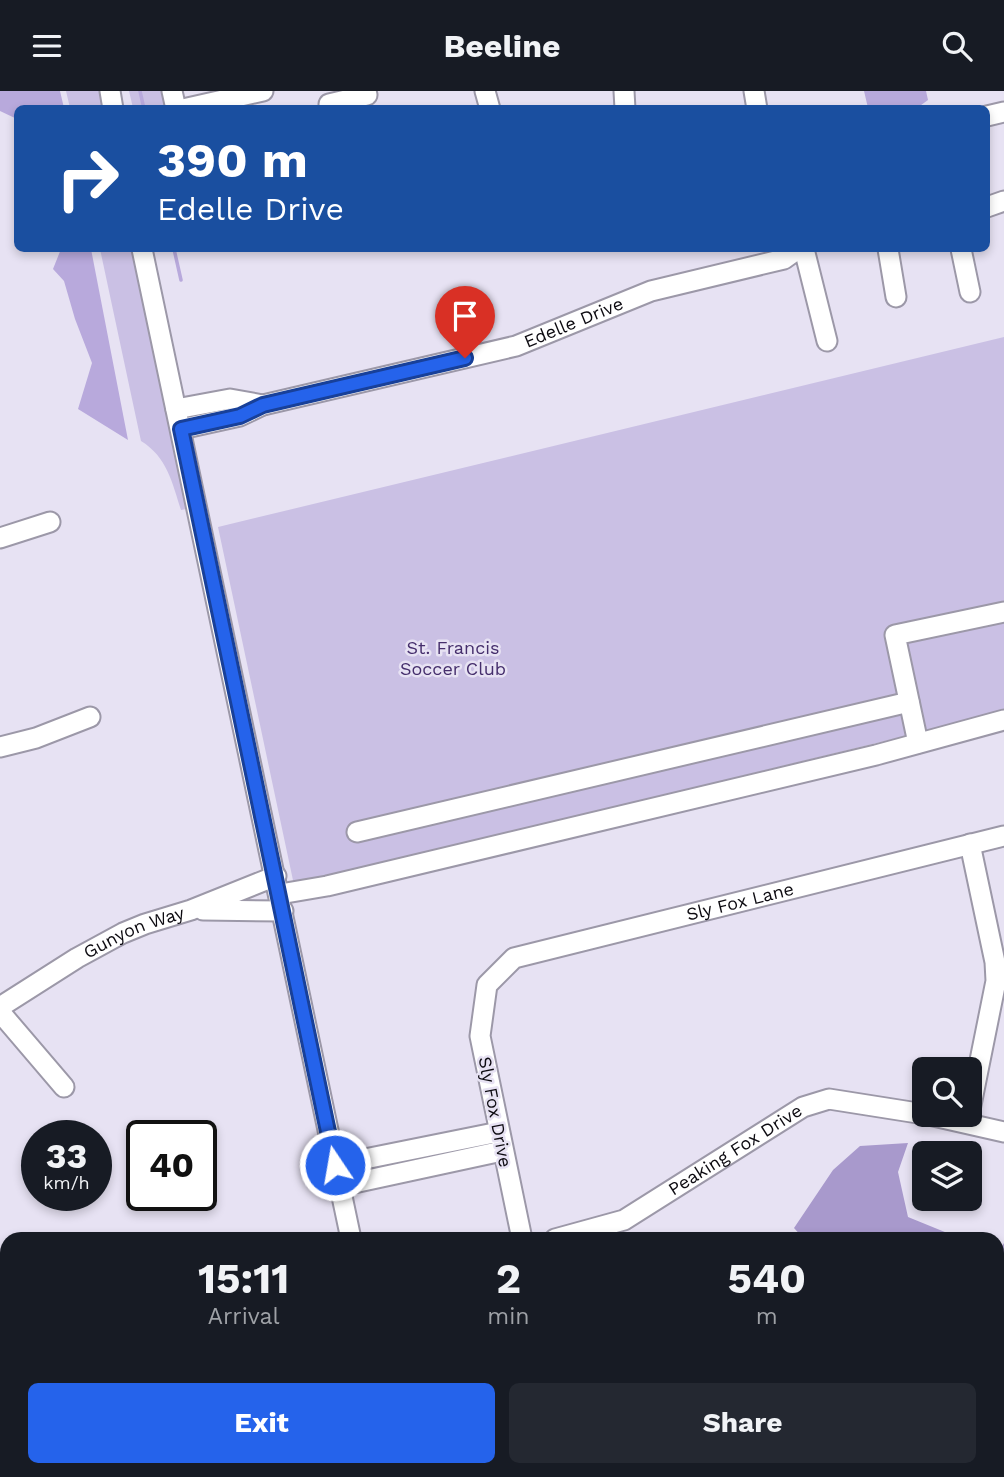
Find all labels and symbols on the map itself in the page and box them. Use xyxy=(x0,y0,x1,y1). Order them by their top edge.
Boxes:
pin xyxy=(435,286,495,358)
street label: Edelle Drive xyxy=(521,292,626,352)
park label: St. Francis Soccer Club xyxy=(400,637,506,679)
street label: Sly Fox Lane xyxy=(684,878,796,925)
street label: Gunyon Way xyxy=(80,902,187,963)
street label: Sly Fox Drive xyxy=(474,1055,516,1169)
street label: Peaking Fox Drive xyxy=(664,1099,806,1199)
speed limit sign: 40 xyxy=(126,1120,217,1211)
position arrow xyxy=(298,1128,372,1202)

